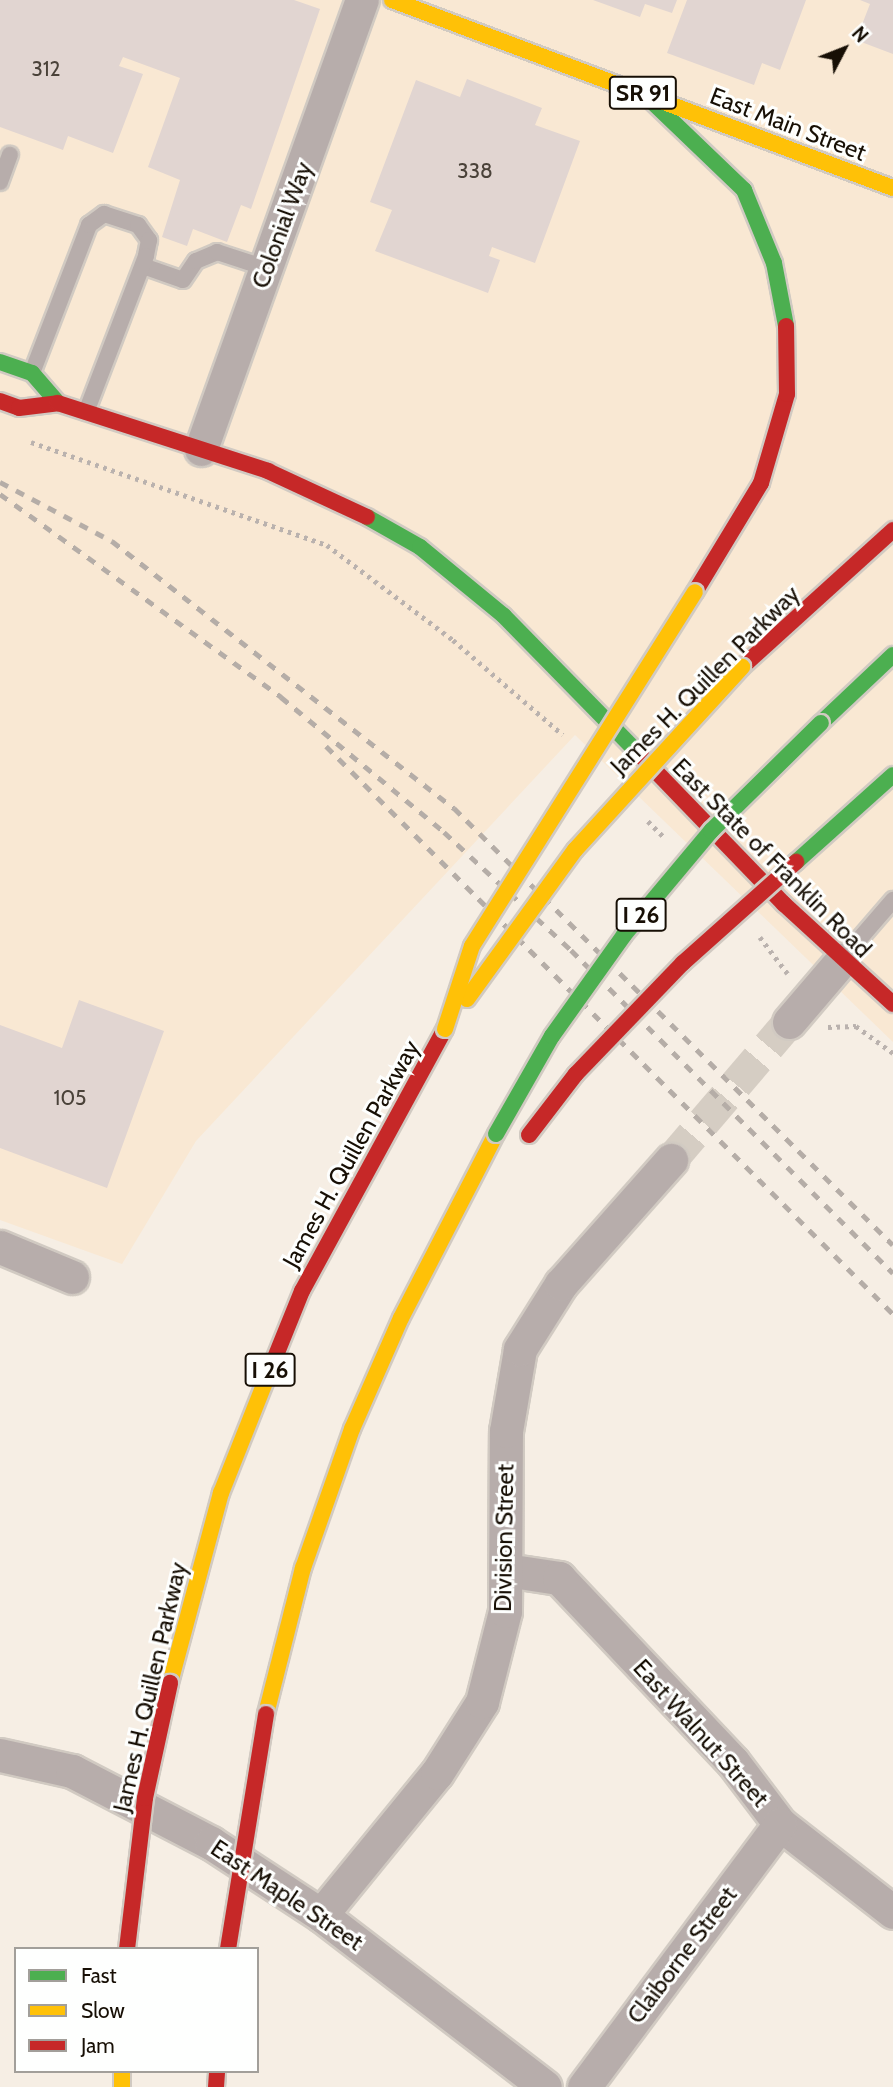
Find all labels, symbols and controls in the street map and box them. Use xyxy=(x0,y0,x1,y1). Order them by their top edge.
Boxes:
north arrow xyxy=(809,14,879,84)
text: N xyxy=(847,22,873,47)
house number: 312 xyxy=(31,56,61,82)
road number: SR 91 xyxy=(608,74,678,113)
street label: East Main Street xyxy=(706,81,870,167)
street label: Colonial Way xyxy=(246,158,318,292)
house number: 338 xyxy=(457,158,493,184)
street label: James H. Quillen Parkway xyxy=(605,580,805,780)
street label: East State of Franklin Road xyxy=(667,753,877,963)
road number: I 26 xyxy=(615,896,667,934)
street label: James H. Quillen Parkway xyxy=(276,1035,426,1273)
house number: 105 xyxy=(54,1085,86,1111)
road number: I 26 xyxy=(244,1350,296,1390)
street label: Division Street xyxy=(488,1464,520,1612)
street label: James H. Quillen Parkway xyxy=(107,1559,193,1815)
street label: East Walnut Street xyxy=(627,1653,775,1813)
street label: East Maple Street xyxy=(205,1833,369,1957)
street label: Claiborne Street xyxy=(621,1881,743,2029)
legend xyxy=(14,1947,259,2073)
text: Fast xyxy=(81,1963,117,1988)
text: Slow xyxy=(81,1998,125,2023)
text: Jam xyxy=(81,2033,115,2058)

